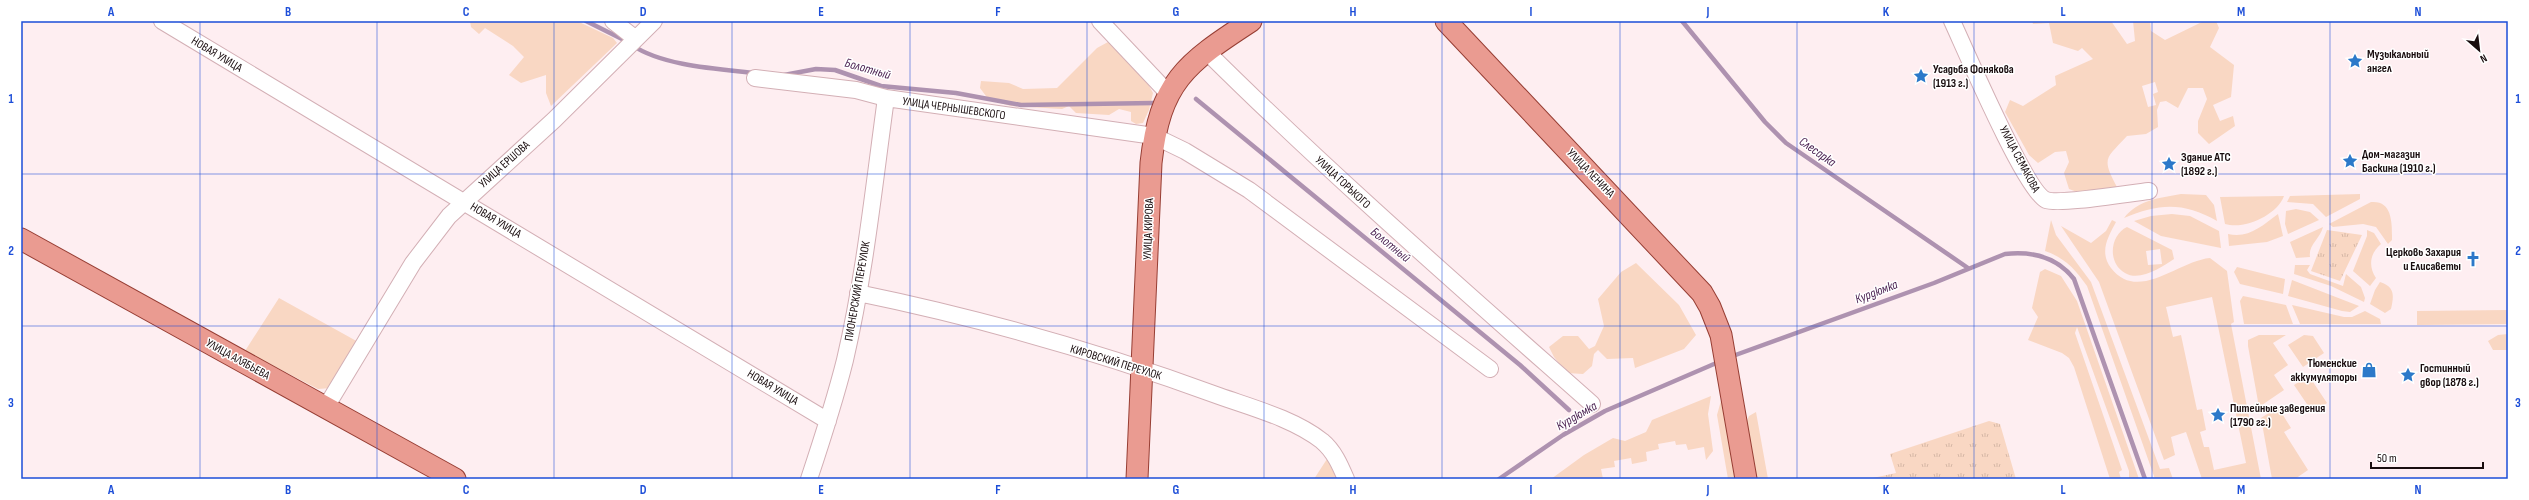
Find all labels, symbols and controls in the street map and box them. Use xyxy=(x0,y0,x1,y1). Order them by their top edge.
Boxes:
text: A xyxy=(107,4,115,20)
text: B xyxy=(285,4,291,20)
text: C xyxy=(463,4,470,20)
text: D xyxy=(640,4,647,20)
text: E xyxy=(818,4,824,20)
text: F xyxy=(995,4,1001,20)
text: G xyxy=(1173,4,1180,20)
text: H xyxy=(1350,4,1357,20)
text: I xyxy=(1530,4,1533,20)
text: J xyxy=(1706,4,1710,20)
text: K xyxy=(1883,4,1890,20)
text: L xyxy=(2060,4,2066,20)
text: M xyxy=(2237,4,2245,20)
text: N xyxy=(2415,4,2422,20)
north arrow xyxy=(2459,30,2499,70)
street label: НОВАЯ УЛИЦА xyxy=(189,33,246,76)
place label: Музыкальный ангел xyxy=(2367,47,2429,76)
text: N xyxy=(2478,51,2489,66)
place icon: Музыкальный ангел xyxy=(2346,52,2364,70)
water label: Болотный xyxy=(843,55,893,83)
place label: Усадьба Фонякова (1913 г.) xyxy=(1933,62,2014,91)
place icon: Усадьба Фонякова (1913 г.) xyxy=(1912,67,1930,85)
text: 1 xyxy=(8,91,14,107)
text: 1 xyxy=(2515,91,2521,107)
street label: УЛИЦА ЧЕРНЫШЕВСКОГО xyxy=(901,94,1007,123)
street label: УЛИЦА СЕМАКОВА xyxy=(1996,123,2044,196)
water label: Слесарка xyxy=(1796,133,1840,171)
street label: УЛИЦА ЕРШОВА xyxy=(476,137,534,191)
street label: УЛИЦА ЛЕНИНА xyxy=(1564,146,1618,202)
place label: Дом-магазин Баскина (1910 г.) xyxy=(2362,147,2436,176)
place label: Здание АТС (1892 г.) xyxy=(2181,150,2231,179)
place icon: Дом-магазин Баскина (1910 г.) xyxy=(2341,152,2359,170)
street label: УЛИЦА ГОРЬКОГО xyxy=(1312,153,1374,212)
place icon: Здание АТС (1892 г.) xyxy=(2160,155,2178,173)
street label: УЛИЦА КИРОВА xyxy=(1140,197,1157,260)
street label: НОВАЯ УЛИЦА xyxy=(468,199,525,242)
water label: Болотный xyxy=(1367,224,1414,266)
street label: ПИОНЕРСКИЙ ПЕРЕУЛОК xyxy=(841,239,874,342)
text: 2 xyxy=(8,243,14,259)
text: 2 xyxy=(2515,243,2521,259)
place label: Церковь Захария и Елисаветы xyxy=(2386,245,2461,274)
church icon: Церковь Захария и Елисаветы xyxy=(2464,250,2482,268)
water label: Курдюмка xyxy=(1853,276,1901,307)
street label: УЛИЦА АЛЯБЬЕВА xyxy=(203,336,273,384)
street label: КИРОВСКИЙ ПЕРЕУЛОК xyxy=(1068,341,1164,384)
place label: Тюменские аккумуляторы xyxy=(2290,356,2357,385)
shop icon: Тюменские аккумуляторы xyxy=(2360,361,2378,379)
place label: Гостинный двор (1878 г.) xyxy=(2420,361,2479,390)
street label: НОВАЯ УЛИЦА xyxy=(745,366,802,409)
place icon: Гостинный двор (1878 г.) xyxy=(2399,366,2417,384)
text: 3 xyxy=(8,395,14,411)
text: 3 xyxy=(2515,395,2521,411)
water label: Курдюмка xyxy=(1553,397,1600,434)
place label: Питейные заведения (1790 гг.) xyxy=(2230,401,2325,430)
place icon: Питейные заведения (1790 гг.) xyxy=(2209,406,2227,424)
scale bar xyxy=(2371,444,2483,470)
text: 50 m xyxy=(2377,451,2397,466)
text: A xyxy=(107,482,115,498)
text: B xyxy=(285,482,291,498)
text: C xyxy=(463,482,470,498)
text: D xyxy=(640,482,647,498)
text: E xyxy=(818,482,824,498)
text: F xyxy=(995,482,1001,498)
text: G xyxy=(1173,482,1180,498)
text: H xyxy=(1350,482,1357,498)
text: I xyxy=(1530,482,1533,498)
text: J xyxy=(1706,482,1710,498)
text: K xyxy=(1883,482,1890,498)
text: L xyxy=(2060,482,2066,498)
text: M xyxy=(2237,482,2245,498)
text: N xyxy=(2415,482,2422,498)

